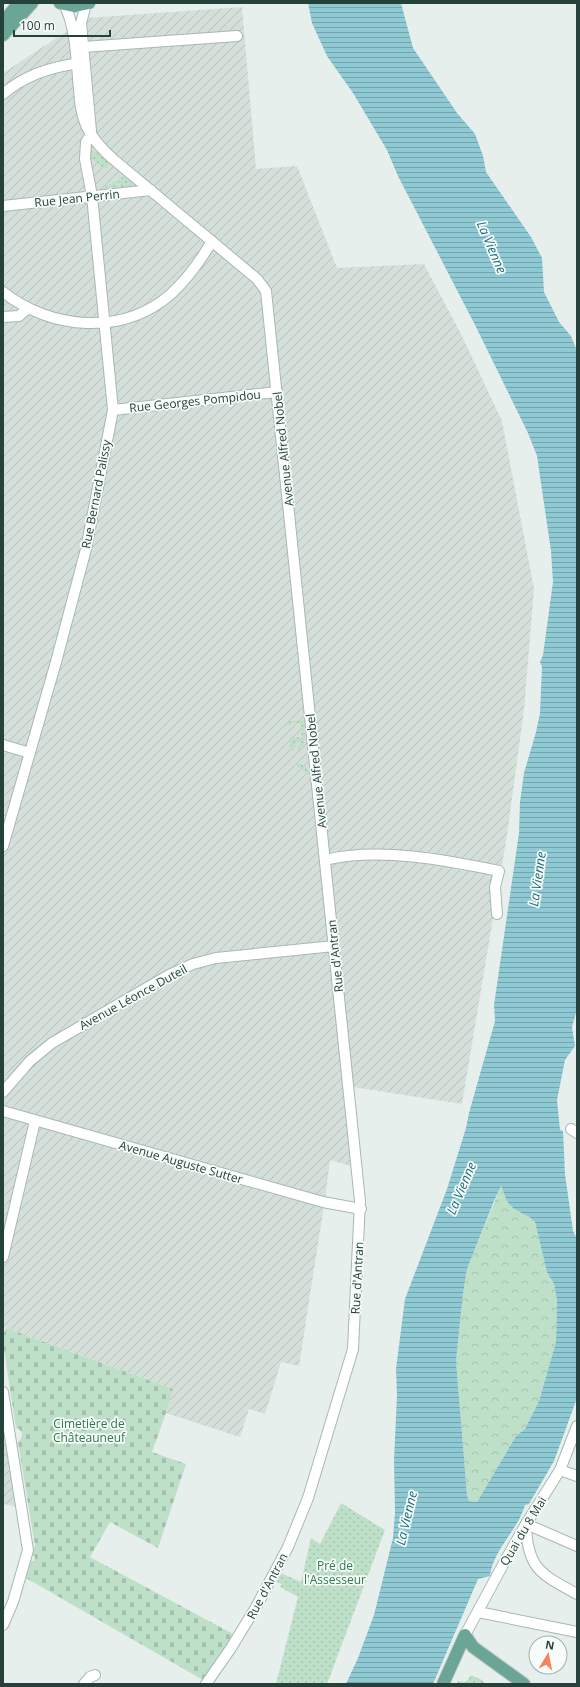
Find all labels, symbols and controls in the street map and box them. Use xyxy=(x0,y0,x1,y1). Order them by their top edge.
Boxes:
scale bar xyxy=(14,12,110,38)
text: 100 m xyxy=(20,17,55,34)
street label: Rue Jean Perrin xyxy=(33,185,121,211)
water label: La Vienne xyxy=(473,218,511,276)
street label: Rue Georges Pompidou xyxy=(128,386,262,416)
street label: Avenue Alfred Nobel xyxy=(269,391,297,507)
street label: Rue Bernard Palissy xyxy=(77,437,115,550)
street label: Avenue Alfred Nobel xyxy=(302,713,330,829)
water label: La Vienne xyxy=(524,850,550,908)
street label: Rue d'Antran xyxy=(323,919,347,993)
street label: Avenue Léonce Duteil xyxy=(76,960,190,1034)
street label: Avenue Auguste Sutter xyxy=(117,1136,245,1188)
water label: La Vienne xyxy=(442,1159,480,1217)
street label: Rue d'Antran xyxy=(347,1241,367,1315)
park label: Cimetière de Châteauneuf xyxy=(53,1415,126,1446)
water label: La Vienne xyxy=(391,1489,421,1547)
street label: Quai du 8 Mai xyxy=(496,1493,550,1569)
street label: Rue d'Antran xyxy=(242,1550,292,1622)
park label: Pré de l'Assesseur xyxy=(304,1557,366,1588)
north arrow xyxy=(528,1635,568,1675)
text: N xyxy=(544,1636,556,1653)

